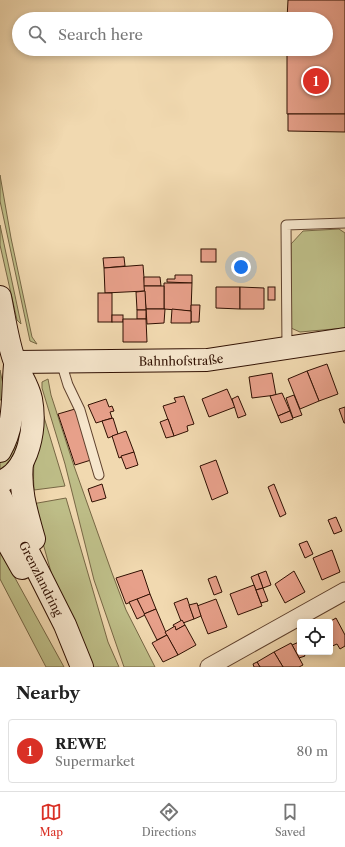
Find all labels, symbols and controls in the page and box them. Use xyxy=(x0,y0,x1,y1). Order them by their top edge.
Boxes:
search box xyxy=(12,12,333,56)
icon: search xyxy=(26,23,48,45)
text: Search here xyxy=(58,25,143,44)
pin: 1 xyxy=(303,66,329,96)
your location xyxy=(231,257,251,277)
street label: Bahnhofstraße xyxy=(139,350,225,368)
street label: Grenzlandring xyxy=(16,538,67,619)
map controls xyxy=(297,619,333,655)
button: locate xyxy=(297,619,333,655)
text: Nearby xyxy=(16,683,80,703)
text: REWE xyxy=(55,734,106,753)
text: 1 xyxy=(27,743,33,759)
text: 80 m xyxy=(296,743,328,759)
text: Supermarket xyxy=(55,753,135,769)
tab: Map xyxy=(39,801,63,839)
tab: Directions xyxy=(142,801,196,839)
tab: Saved xyxy=(275,801,306,839)

